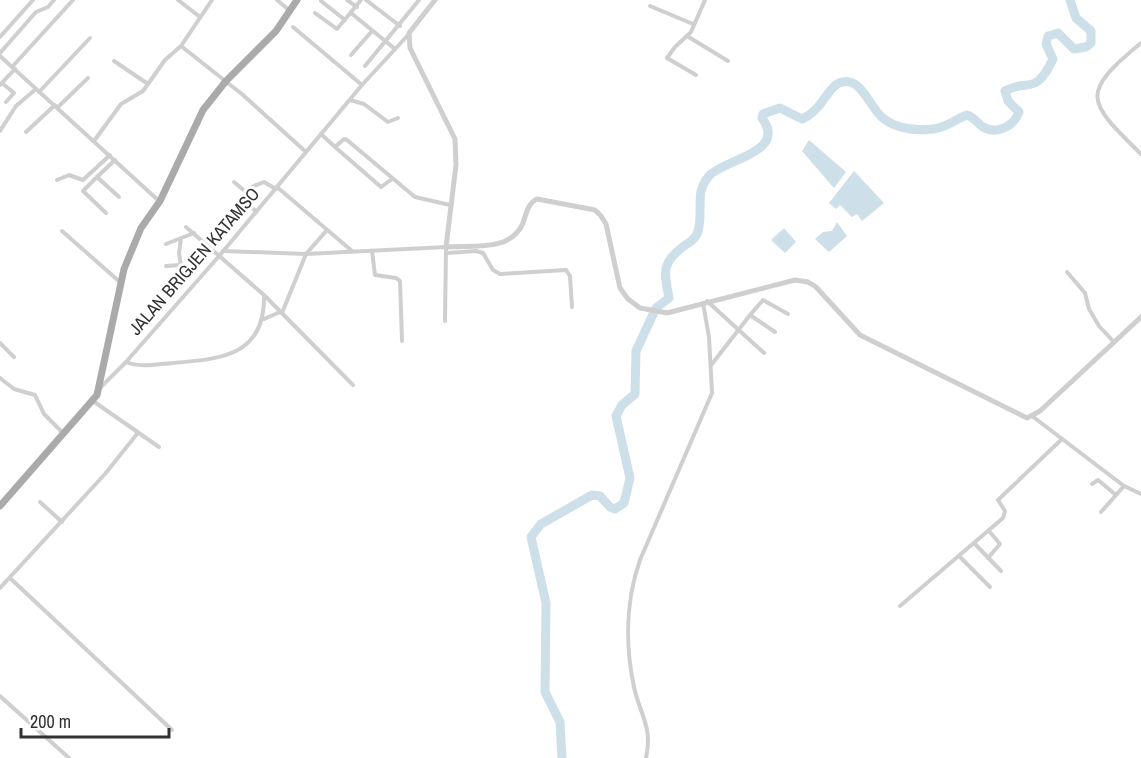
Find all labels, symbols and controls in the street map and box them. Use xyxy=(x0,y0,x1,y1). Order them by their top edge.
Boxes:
street label: JALAN BRIGJEN KATAMSO xyxy=(123,182,265,340)
scale bar xyxy=(21,701,170,739)
text: 200 m xyxy=(30,709,71,734)

